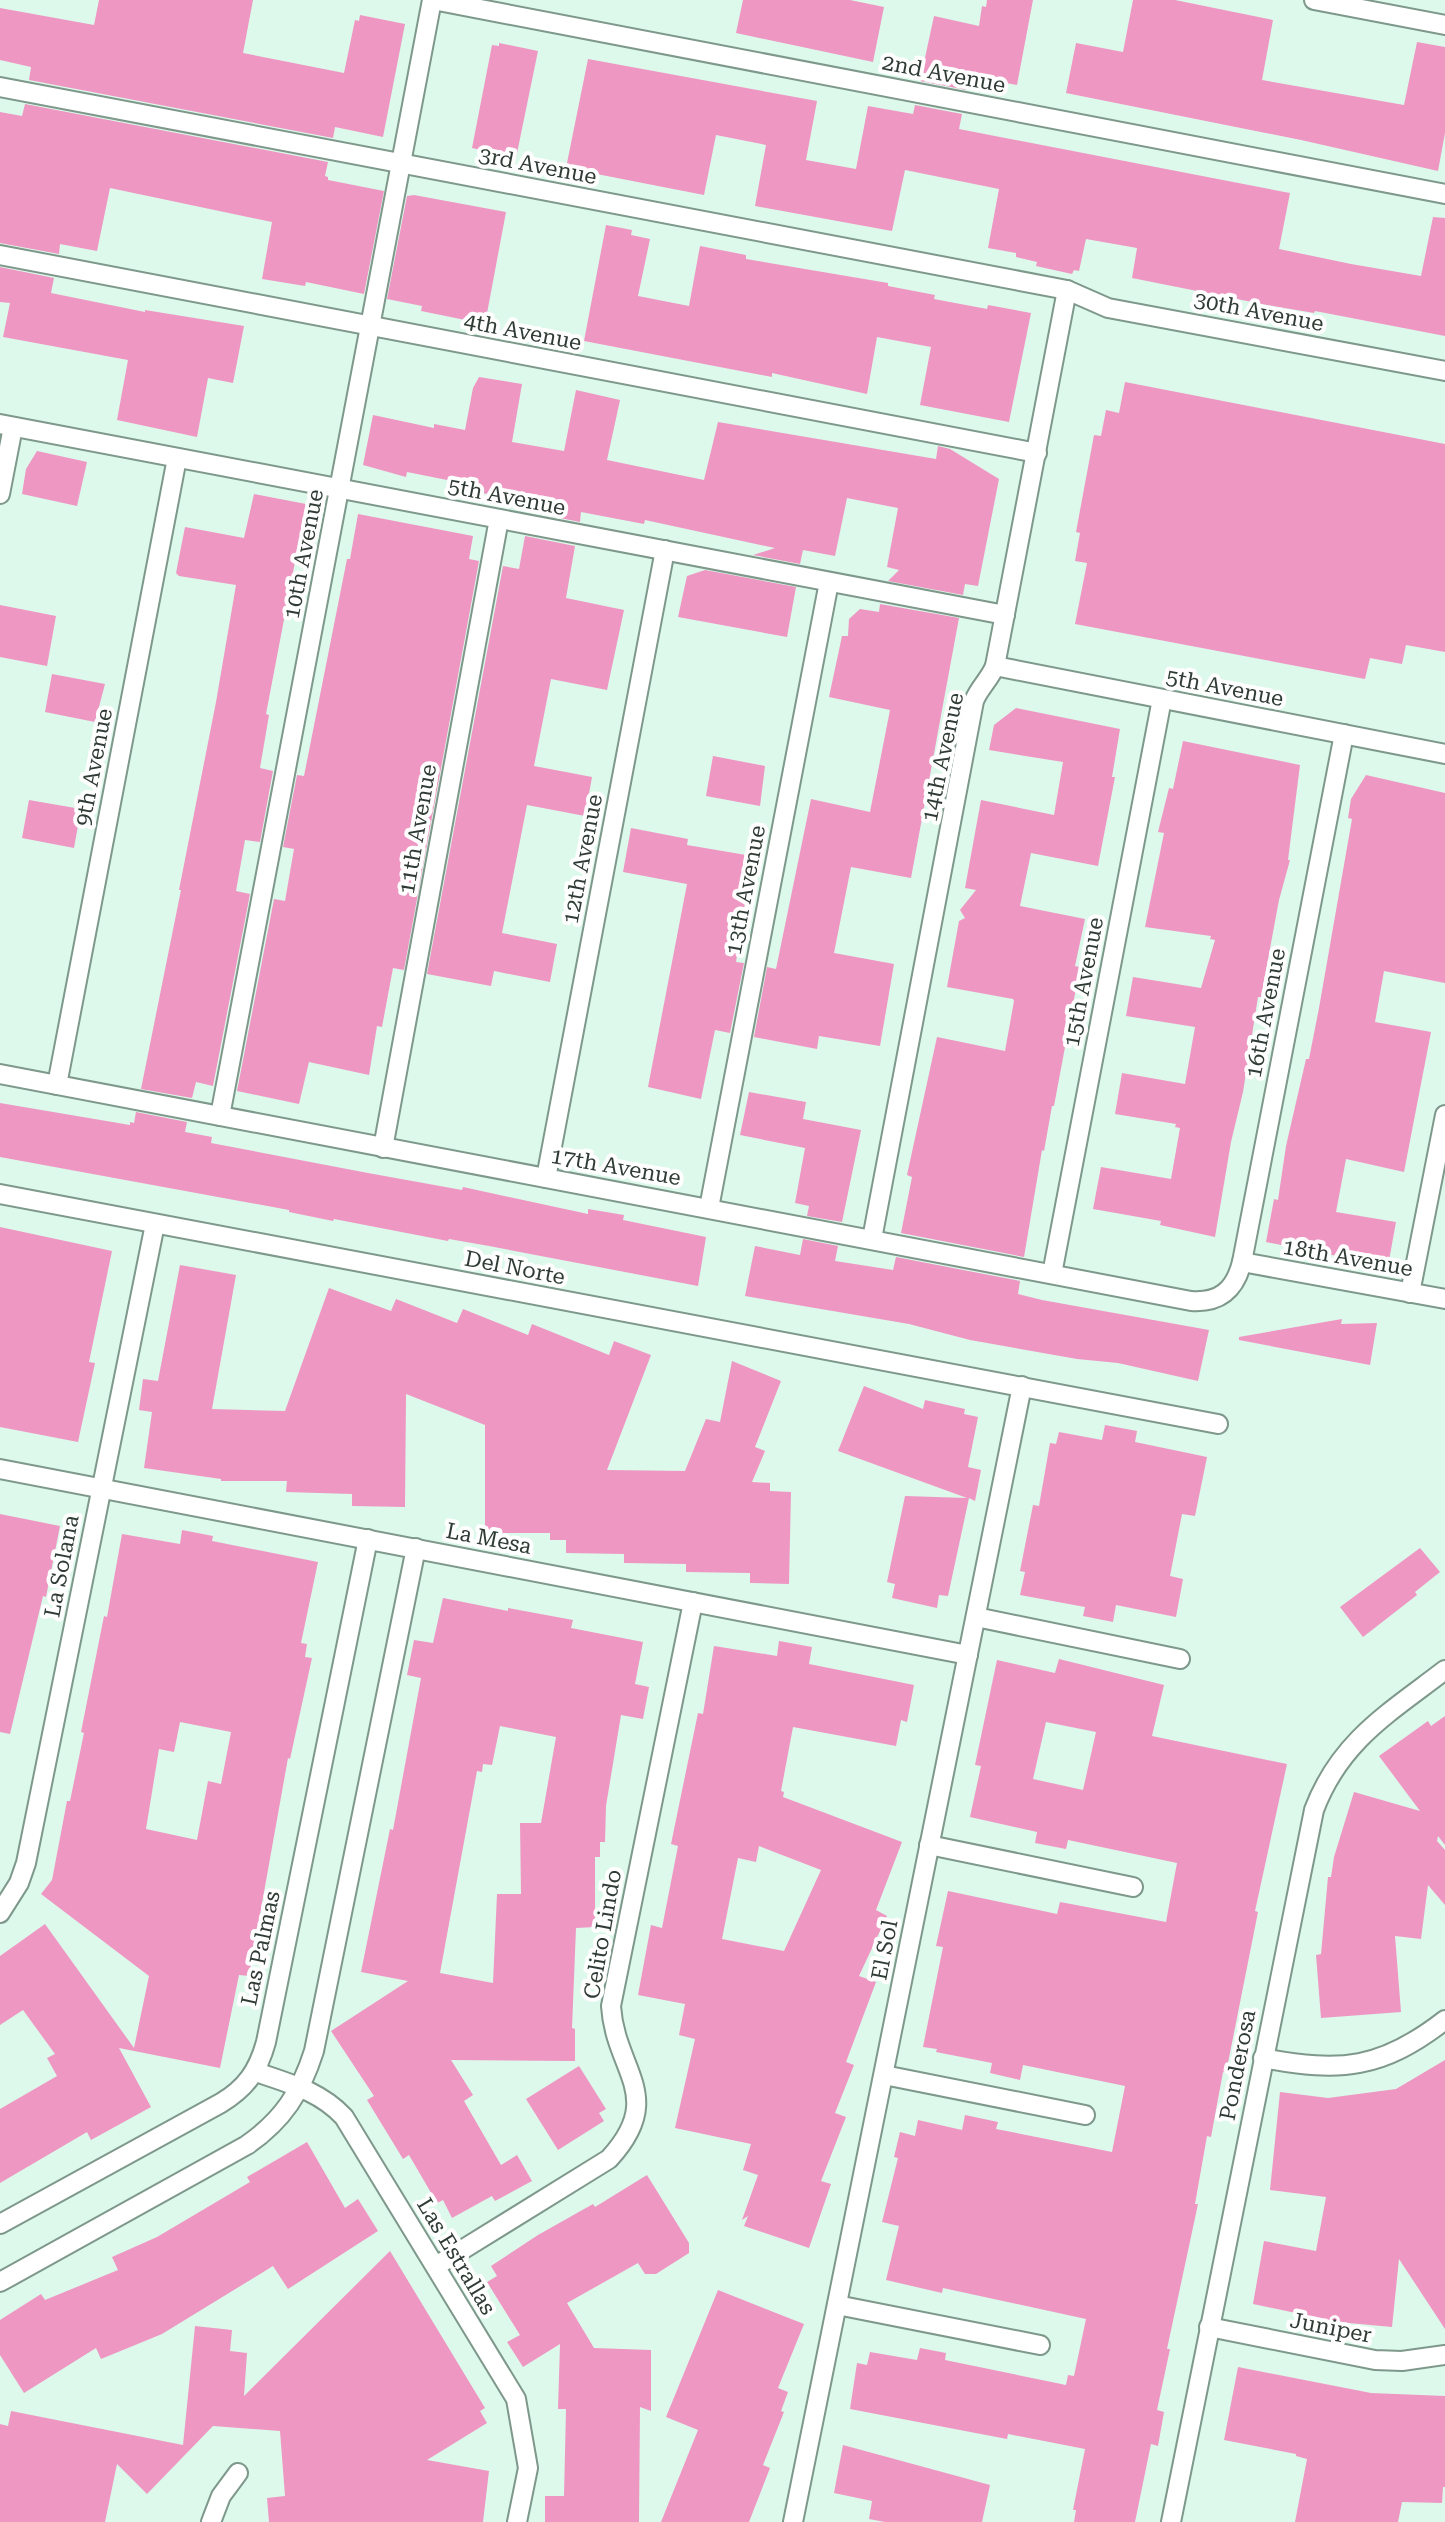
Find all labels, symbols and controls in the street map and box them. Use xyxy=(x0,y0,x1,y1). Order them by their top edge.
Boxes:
street label: 2nd Avenue xyxy=(880,49,1008,98)
street label: 3rd Avenue xyxy=(477,142,599,189)
street label: 30th Avenue xyxy=(1192,287,1326,336)
street label: 4th Avenue xyxy=(462,308,584,355)
street label: 5th Avenue xyxy=(446,473,568,520)
street label: 10th Avenue xyxy=(279,487,328,621)
street label: 5th Avenue xyxy=(1164,664,1286,711)
street label: 14th Avenue xyxy=(917,690,968,824)
street label: 9th Avenue xyxy=(70,706,117,828)
street label: 11th Avenue xyxy=(394,762,441,896)
street label: 12th Avenue xyxy=(558,792,607,926)
street label: 13th Avenue xyxy=(721,823,770,957)
street label: 15th Avenue xyxy=(1059,915,1108,1049)
street label: 16th Avenue xyxy=(1241,946,1290,1080)
street label: 17th Avenue xyxy=(549,1143,683,1190)
street label: 18th Avenue xyxy=(1281,1234,1415,1281)
street label: Del Norte xyxy=(463,1246,567,1289)
street label: La Solana xyxy=(39,1513,84,1619)
street label: La Mesa xyxy=(444,1518,534,1559)
street label: Celito Lindo xyxy=(579,1867,626,2001)
street label: Las Palmas xyxy=(236,1889,285,2008)
street label: El Sol xyxy=(866,1918,903,1982)
street label: Ponderosa xyxy=(1215,2008,1260,2123)
street label: Las Estrallas xyxy=(412,2193,501,2319)
street label: Juniper xyxy=(1288,2307,1374,2348)

